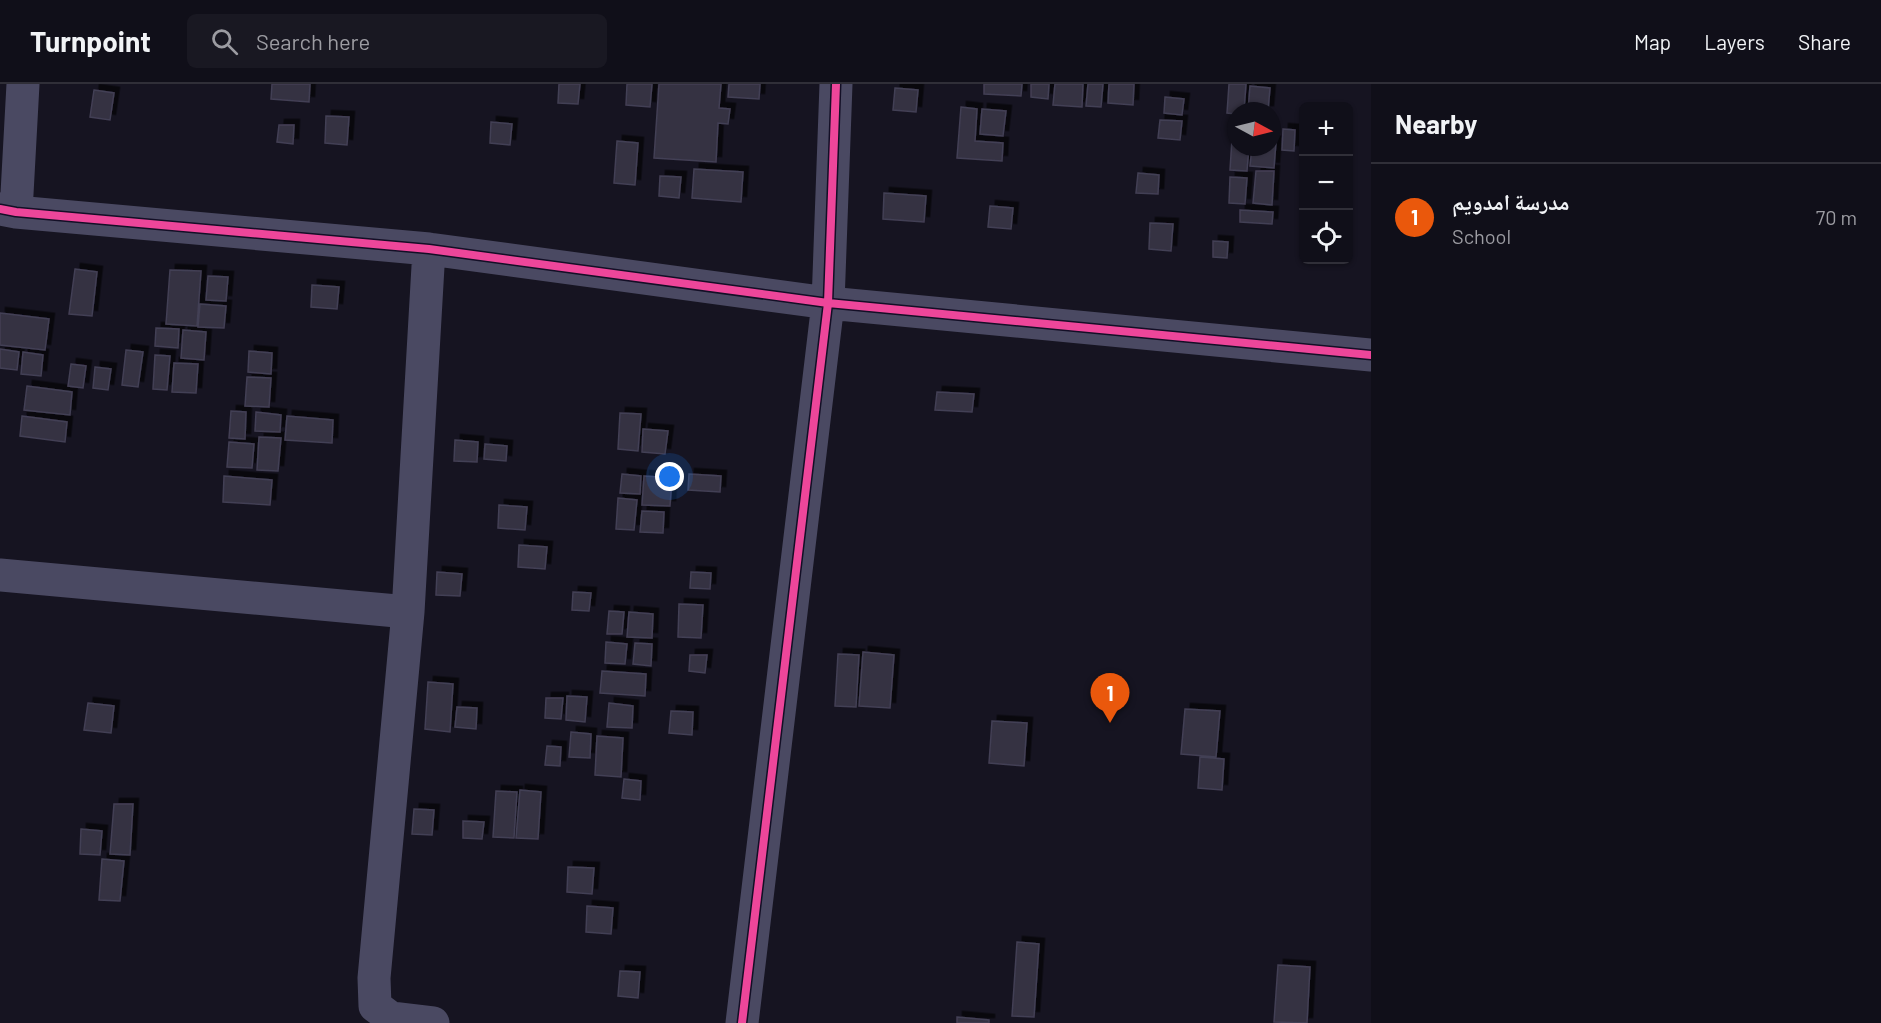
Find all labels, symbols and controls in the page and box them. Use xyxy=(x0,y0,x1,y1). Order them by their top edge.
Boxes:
search box xyxy=(187,14,607,68)
text: Turnpoint xyxy=(30,24,151,58)
icon: search xyxy=(208,25,241,58)
text: Search here xyxy=(256,28,370,54)
text: Map xyxy=(1634,29,1671,54)
text: Layers xyxy=(1704,29,1765,54)
text: Share xyxy=(1798,29,1851,54)
north arrow xyxy=(1227,102,1281,156)
map controls xyxy=(1299,102,1353,264)
button: + xyxy=(1299,102,1353,156)
text: Nearby xyxy=(1395,108,1477,139)
button: − xyxy=(1299,156,1353,210)
text: مدرسة امدويم xyxy=(1452,188,1569,214)
text: 1 xyxy=(1411,205,1418,229)
text: 70 m xyxy=(1816,205,1857,229)
button: locate xyxy=(1299,210,1353,264)
text: School xyxy=(1452,224,1511,248)
your location xyxy=(655,462,684,491)
pin: 1 xyxy=(1090,674,1130,723)

